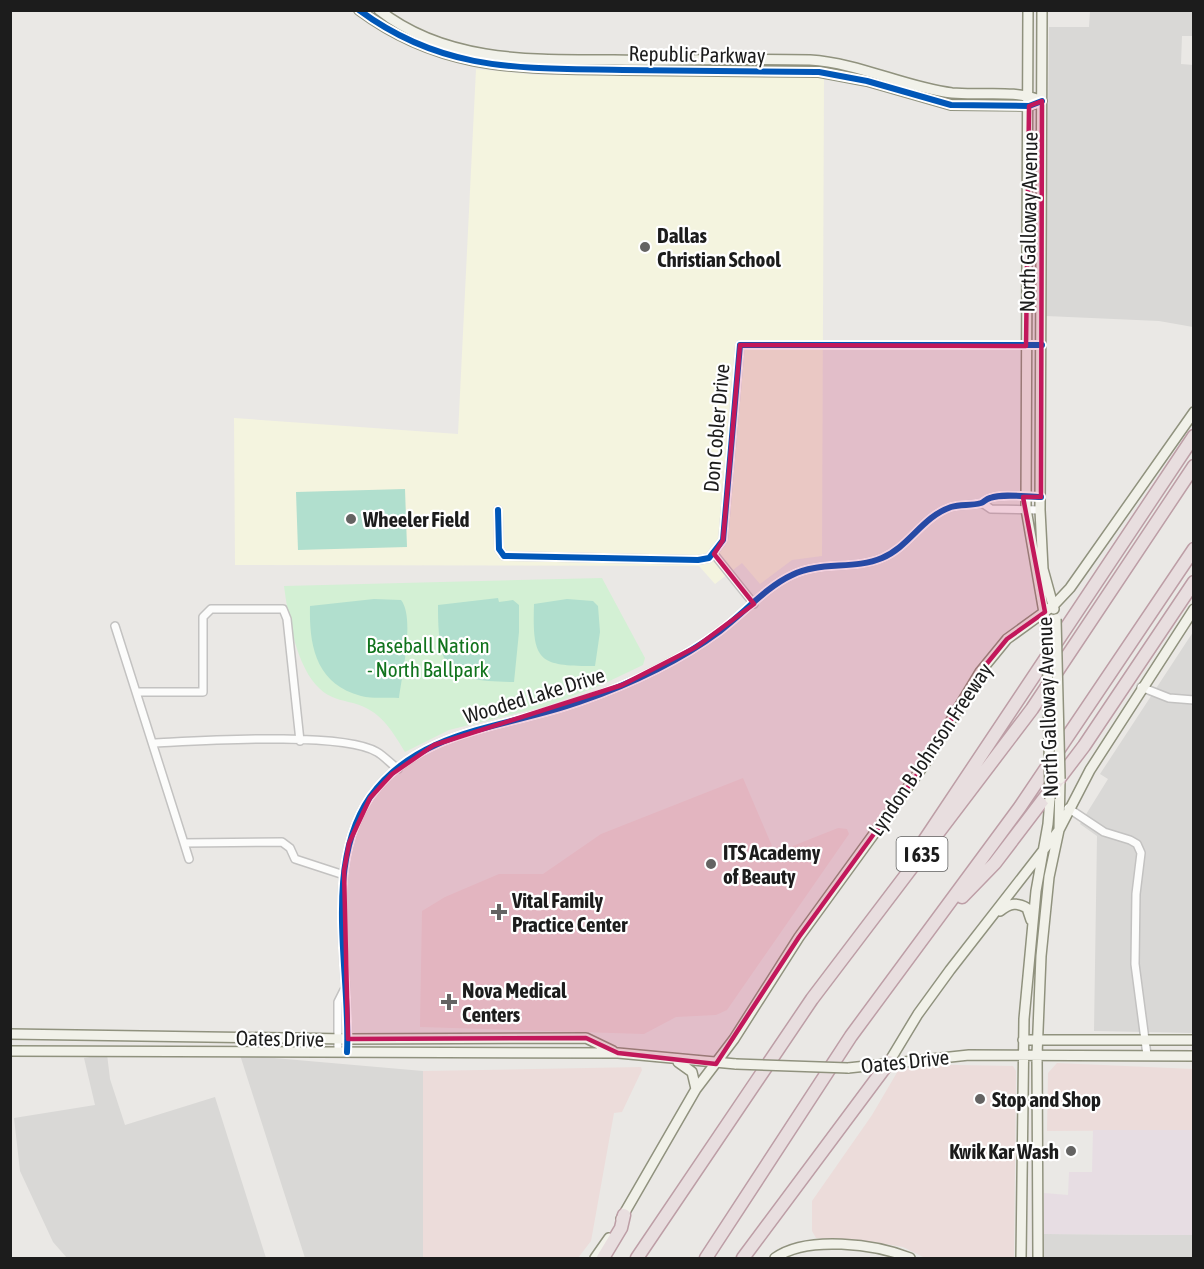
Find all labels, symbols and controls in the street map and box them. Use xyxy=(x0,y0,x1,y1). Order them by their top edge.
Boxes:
street label: Republic Parkway xyxy=(628,41,766,67)
street label: North Galloway Avenue xyxy=(1014,132,1042,312)
place label: Dallas Christian School xyxy=(657,223,781,271)
marker: Dallas Christian School xyxy=(638,240,652,254)
street label: Don Cobler Drive xyxy=(698,363,734,493)
place label: Wheeler Field xyxy=(362,507,470,531)
marker: Wheeler Field xyxy=(344,512,358,526)
street label: North Galloway Avenue xyxy=(1032,616,1062,798)
park label: Baseball Nation - North Ballpark xyxy=(366,633,490,681)
street label: Lyndon B Johnson Freeway xyxy=(863,658,997,840)
street label: Wooded Lake Drive xyxy=(460,662,608,728)
road number: I 635 xyxy=(896,837,948,871)
place label: ITS Academy of Beauty xyxy=(723,840,821,888)
marker: ITS Academy of Beauty xyxy=(704,857,718,871)
place label: Vital Family Practice Center xyxy=(511,888,628,936)
marker: Vital Family Practice Center xyxy=(490,903,508,921)
place label: Nova Medical Centers xyxy=(462,978,567,1026)
marker: Nova Medical Centers xyxy=(440,993,458,1011)
street label: Oates Drive xyxy=(236,1025,324,1051)
street label: Oates Drive xyxy=(860,1044,950,1078)
place label: Stop and Shop xyxy=(992,1087,1101,1111)
marker: Stop and Shop xyxy=(973,1092,987,1106)
place label: Kwik Kar Wash xyxy=(949,1139,1059,1163)
marker: Kwik Kar Wash xyxy=(1064,1144,1078,1158)

